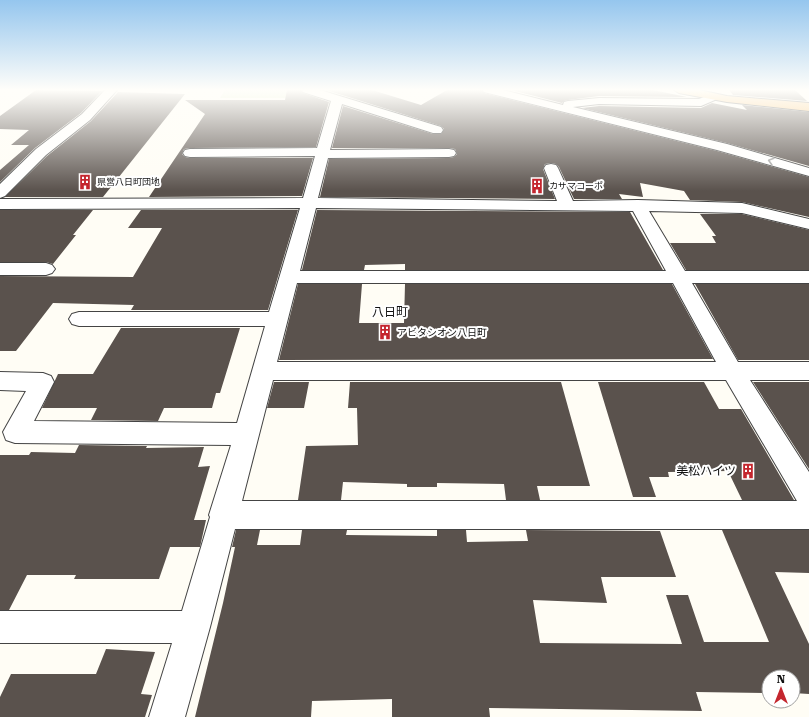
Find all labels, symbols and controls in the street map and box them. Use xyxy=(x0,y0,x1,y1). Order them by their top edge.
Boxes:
one-way arrow xyxy=(768,157,775,166)
building icon: 県営八日町団地 xyxy=(76,173,94,191)
place label: 県営八日町団地 xyxy=(97,177,160,187)
building icon: カサマコーポ xyxy=(528,177,546,195)
place label: カサマコーポ xyxy=(549,181,603,191)
district label: 八日町 xyxy=(372,305,408,319)
building icon: アビタシオン八日町 xyxy=(376,323,394,341)
place label: アビタシオン八日町 xyxy=(397,327,487,338)
building icon: 美松ハイツ xyxy=(739,462,757,480)
place label: 美松ハイツ xyxy=(676,464,736,478)
north arrow xyxy=(761,669,801,709)
text: N xyxy=(777,673,786,686)

